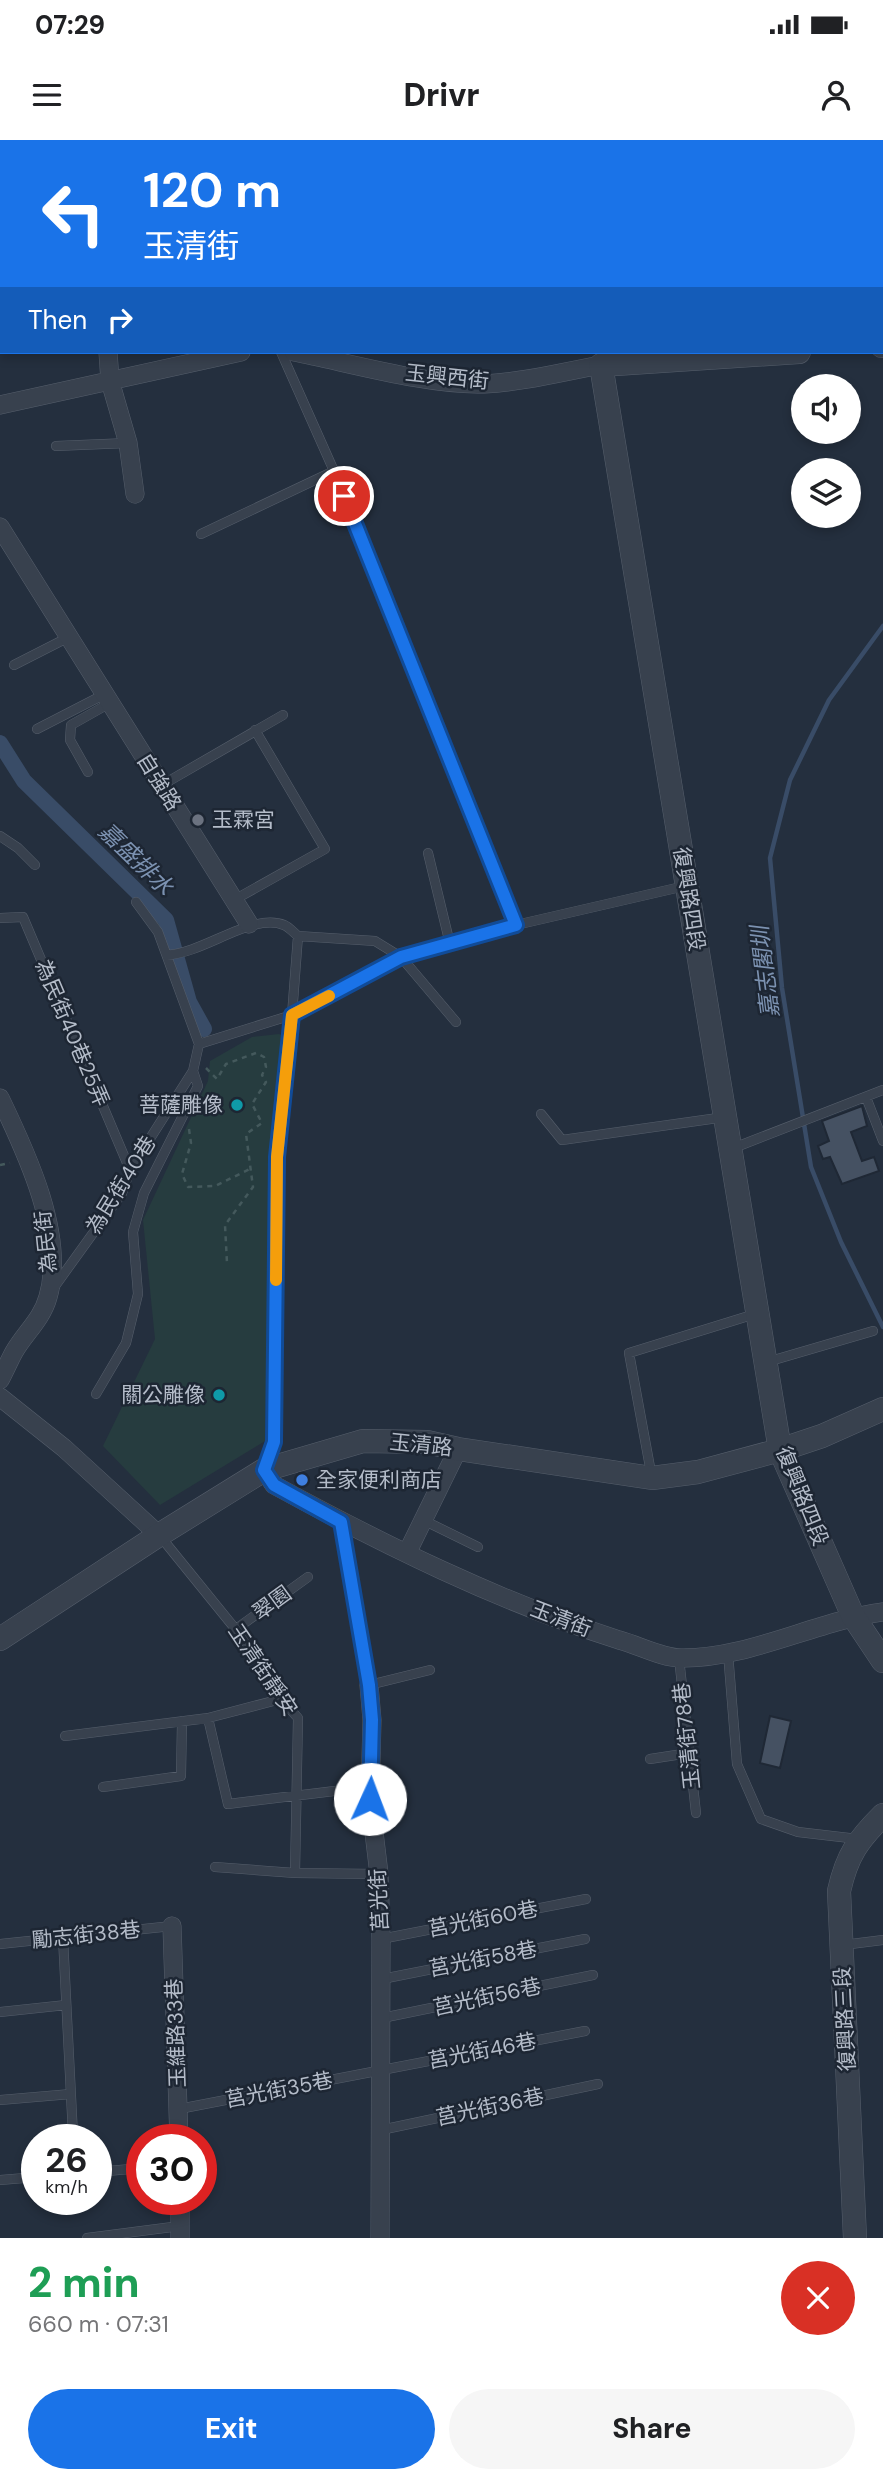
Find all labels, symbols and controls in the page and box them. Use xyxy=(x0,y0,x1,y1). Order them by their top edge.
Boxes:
text: 07:29 xyxy=(35,8,105,42)
text: Drivr xyxy=(403,74,480,116)
icon: menu xyxy=(28,76,66,114)
icon: person xyxy=(817,76,855,114)
text: 120 m xyxy=(143,158,281,222)
icon: left xyxy=(28,168,119,259)
text: 玉清街 xyxy=(143,225,239,267)
icon: right xyxy=(101,301,139,339)
text: Then xyxy=(28,303,87,337)
street label: 玉興西街 xyxy=(404,359,490,395)
map controls xyxy=(791,374,861,528)
button: sound xyxy=(791,374,861,444)
button: layers xyxy=(791,458,861,528)
pin xyxy=(314,466,374,526)
icon: arrive xyxy=(325,477,363,515)
street label: 自強路 xyxy=(130,748,188,816)
place label: 玉霖宮 xyxy=(212,806,275,834)
marker: 玉霖宮 xyxy=(190,812,206,828)
water label: 嘉盛排水 xyxy=(92,816,180,902)
street label: 復興路四段 xyxy=(667,845,711,953)
water label: 嘉志閣圳 xyxy=(744,922,785,1019)
street label: 為民街40巷25弄 xyxy=(28,955,116,1111)
place label: 菩薩雕像 xyxy=(139,1091,223,1119)
marker: 菩薩雕像 xyxy=(229,1097,245,1113)
street label: 為民街40巷 xyxy=(80,1130,162,1240)
street label: 為民街 xyxy=(29,1209,63,1275)
place label: 關公雕像 xyxy=(121,1381,205,1409)
marker: 關公雕像 xyxy=(211,1387,227,1403)
street label: 玉清路 xyxy=(388,1428,454,1462)
street label: 復興路四段 xyxy=(769,1442,835,1550)
place label: 全家便利商店 xyxy=(316,1466,442,1494)
marker: 全家便利商店 xyxy=(294,1472,310,1488)
street label: 翠園 xyxy=(247,1579,297,1627)
street label: 玉清街 xyxy=(527,1595,595,1643)
street label: 玉清街靜安 xyxy=(222,1619,304,1721)
street label: 玉清街78巷 xyxy=(667,1681,707,1791)
position arrow xyxy=(333,1762,407,1836)
street label: 莒光街 xyxy=(363,1868,395,1932)
street label: 莒光街60巷 xyxy=(426,1895,540,1943)
street label: 勵志街38巷 xyxy=(30,1915,142,1955)
street label: 莒光街58巷 xyxy=(427,1935,539,1983)
street label: 復興路三段 xyxy=(828,1966,862,2072)
street label: 莒光街56巷 xyxy=(430,1972,544,2022)
street label: 玉維路33巷 xyxy=(160,1978,192,2088)
street label: 莒光街46巷 xyxy=(425,2027,539,2075)
street label: 莒光街35巷 xyxy=(223,2066,335,2114)
street label: 莒光街36巷 xyxy=(433,2082,547,2132)
speed limit sign: 30 xyxy=(126,2124,217,2215)
text: 26 xyxy=(45,2137,88,2183)
text: km/h xyxy=(45,2175,88,2199)
text: 2 min xyxy=(28,2255,139,2310)
button: close xyxy=(781,2261,855,2335)
text: 660 m · 07:31 xyxy=(28,2309,169,2339)
button: Exit xyxy=(28,2389,435,2469)
button: Share xyxy=(449,2389,855,2469)

